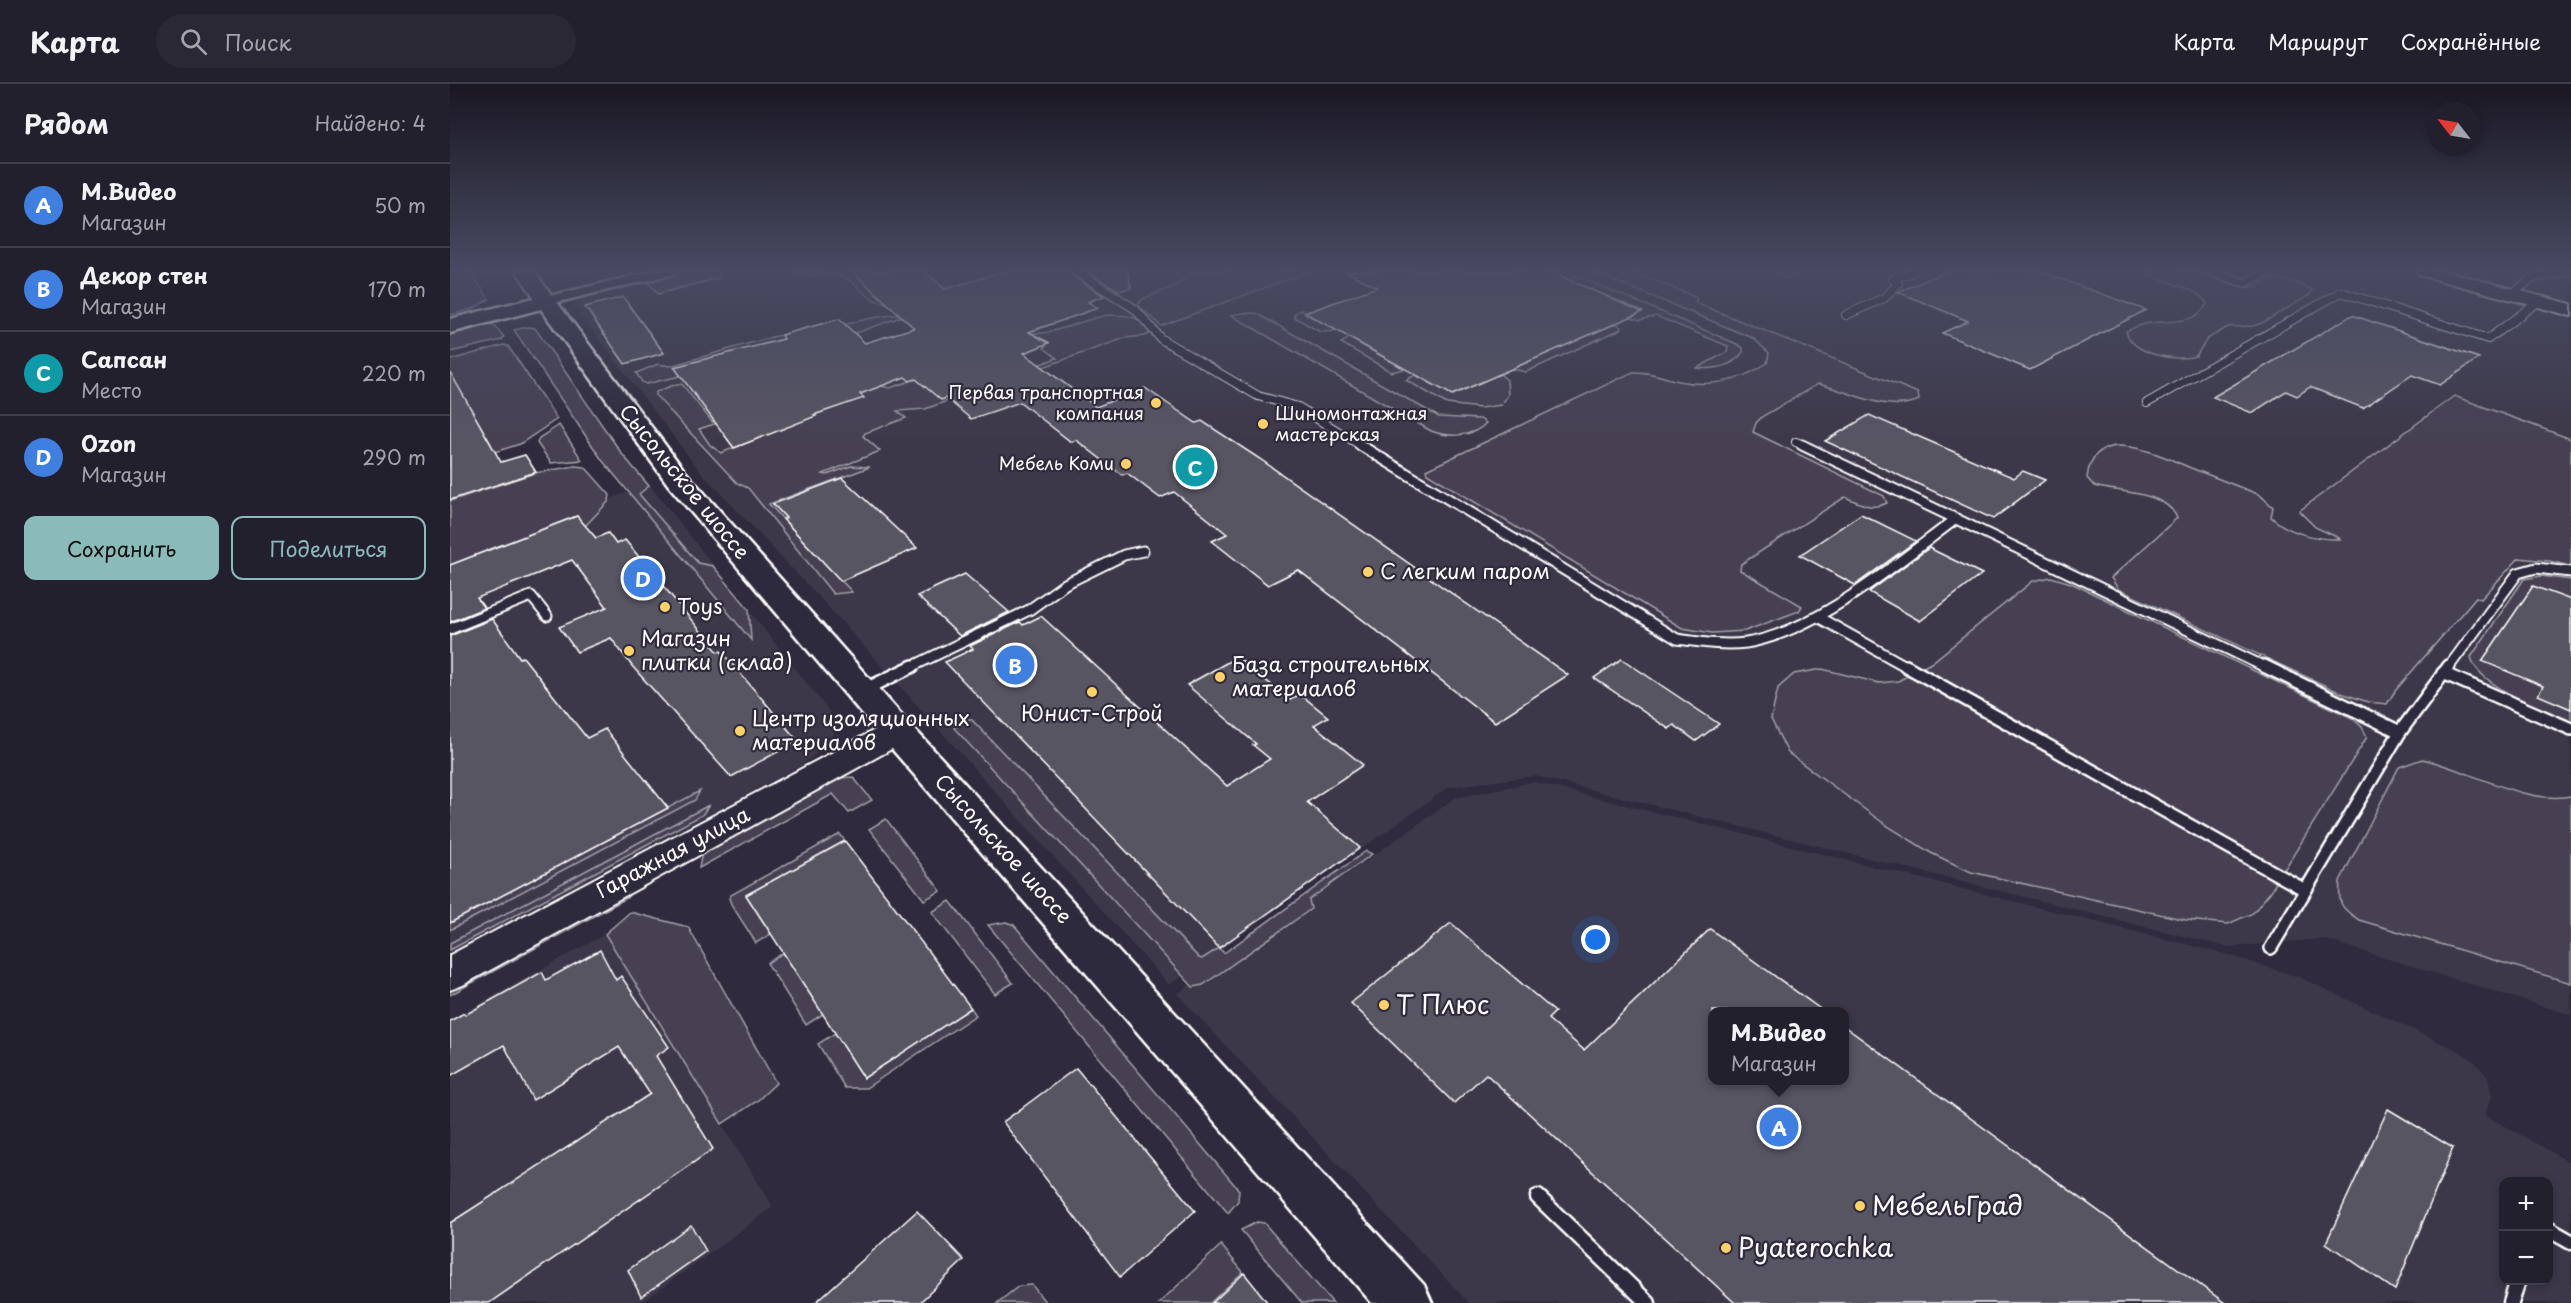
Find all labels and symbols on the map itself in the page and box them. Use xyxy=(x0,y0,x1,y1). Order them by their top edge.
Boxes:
north arrow xyxy=(2427,102,2481,156)
place label: Первая транспортная компания xyxy=(949,378,1144,426)
street label: Сысольское шоссе xyxy=(613,396,759,566)
marker: Первая транспортная компания xyxy=(1149,396,1163,410)
place label: Шиномонтажная мастерская xyxy=(1275,399,1427,447)
marker: Шиномонтажная мастерская xyxy=(1256,417,1270,431)
pin: C xyxy=(1176,444,1214,490)
place label: Мебель Коми xyxy=(999,449,1114,476)
marker: Мебель Коми xyxy=(1119,457,1133,471)
place label: С легким паром xyxy=(1380,554,1550,586)
pin: D xyxy=(624,556,662,600)
marker: С легким паром xyxy=(1361,565,1375,579)
place label: Toys xyxy=(677,589,723,621)
marker: Toys xyxy=(658,600,672,614)
place label: Магазин плитки (склад) xyxy=(641,621,793,677)
pin: B xyxy=(996,642,1034,688)
marker: Магазин плитки (склад) xyxy=(622,644,636,658)
place label: База строительных материалов xyxy=(1232,647,1429,703)
marker: База строительных материалов xyxy=(1213,670,1227,684)
marker: Юнист-Строй xyxy=(1085,685,1099,699)
place label: Юнист-Строй xyxy=(1021,696,1163,728)
place label: Центр изоляционных материалов xyxy=(752,701,970,757)
marker: Центр изоляционных материалов xyxy=(733,724,747,738)
street label: Сысольское шоссе xyxy=(928,765,1081,930)
street label: Гаражная улица xyxy=(590,797,755,905)
your location xyxy=(1581,925,1610,954)
place label: Т Плюс xyxy=(1396,984,1489,1023)
marker: Т Плюс xyxy=(1377,998,1391,1012)
pin: A xyxy=(1760,1104,1798,1150)
place label: МебельГрад xyxy=(1872,1185,2023,1224)
marker: МебельГрад xyxy=(1853,1199,1867,1213)
place label: Pyaterochka xyxy=(1738,1227,1894,1266)
marker: Pyaterochka xyxy=(1719,1241,1733,1255)

